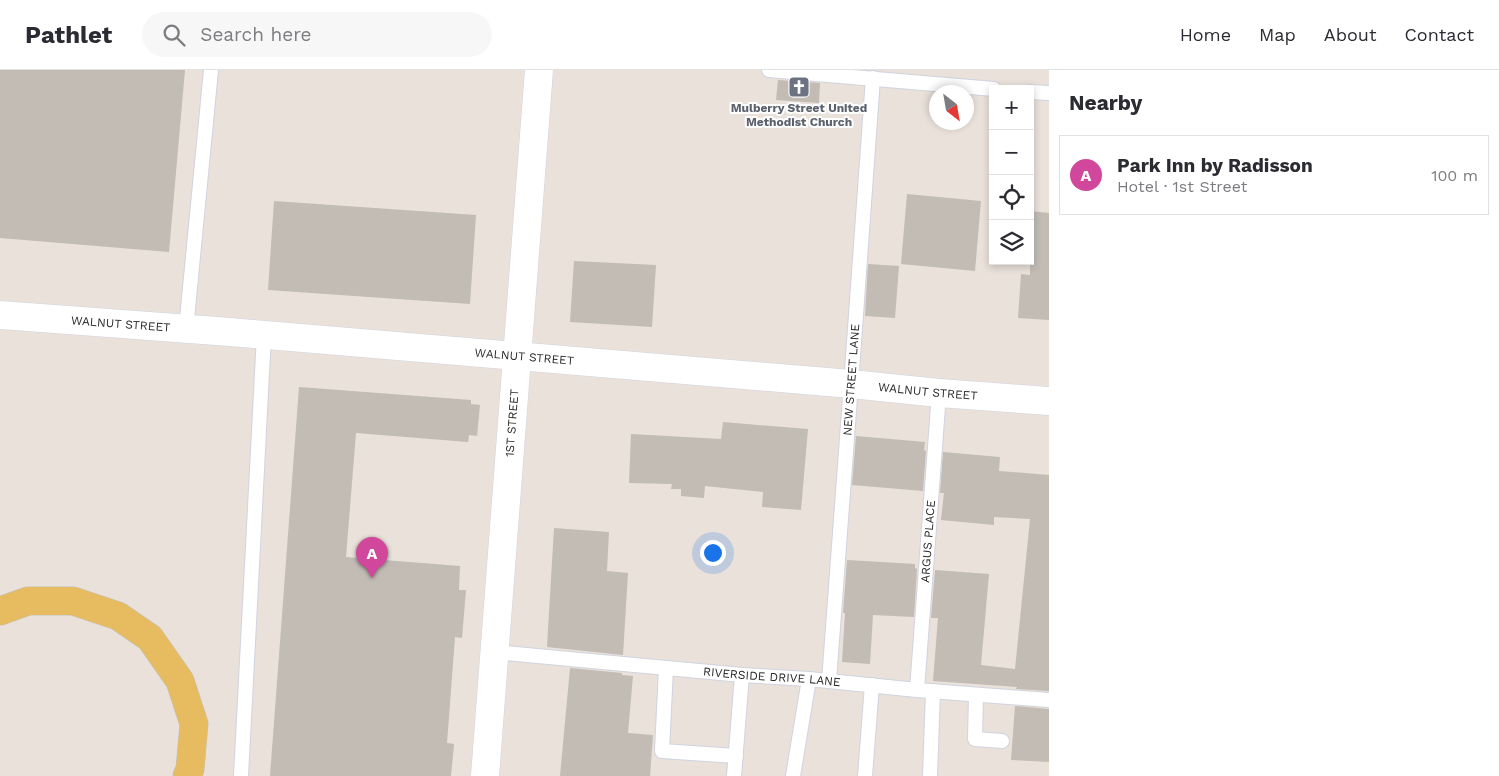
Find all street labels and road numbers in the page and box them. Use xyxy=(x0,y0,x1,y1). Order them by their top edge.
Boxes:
street label: WALNUT STREET xyxy=(70,313,171,335)
street label: NEW STREET LANE xyxy=(840,323,862,436)
street label: WALNUT STREET xyxy=(474,346,575,368)
street label: WALNUT STREET xyxy=(878,380,978,403)
street label: 1ST STREET xyxy=(502,388,522,458)
street label: ARGUS PLACE xyxy=(918,499,938,583)
street label: RIVERSIDE DRIVE LANE xyxy=(702,664,842,689)

